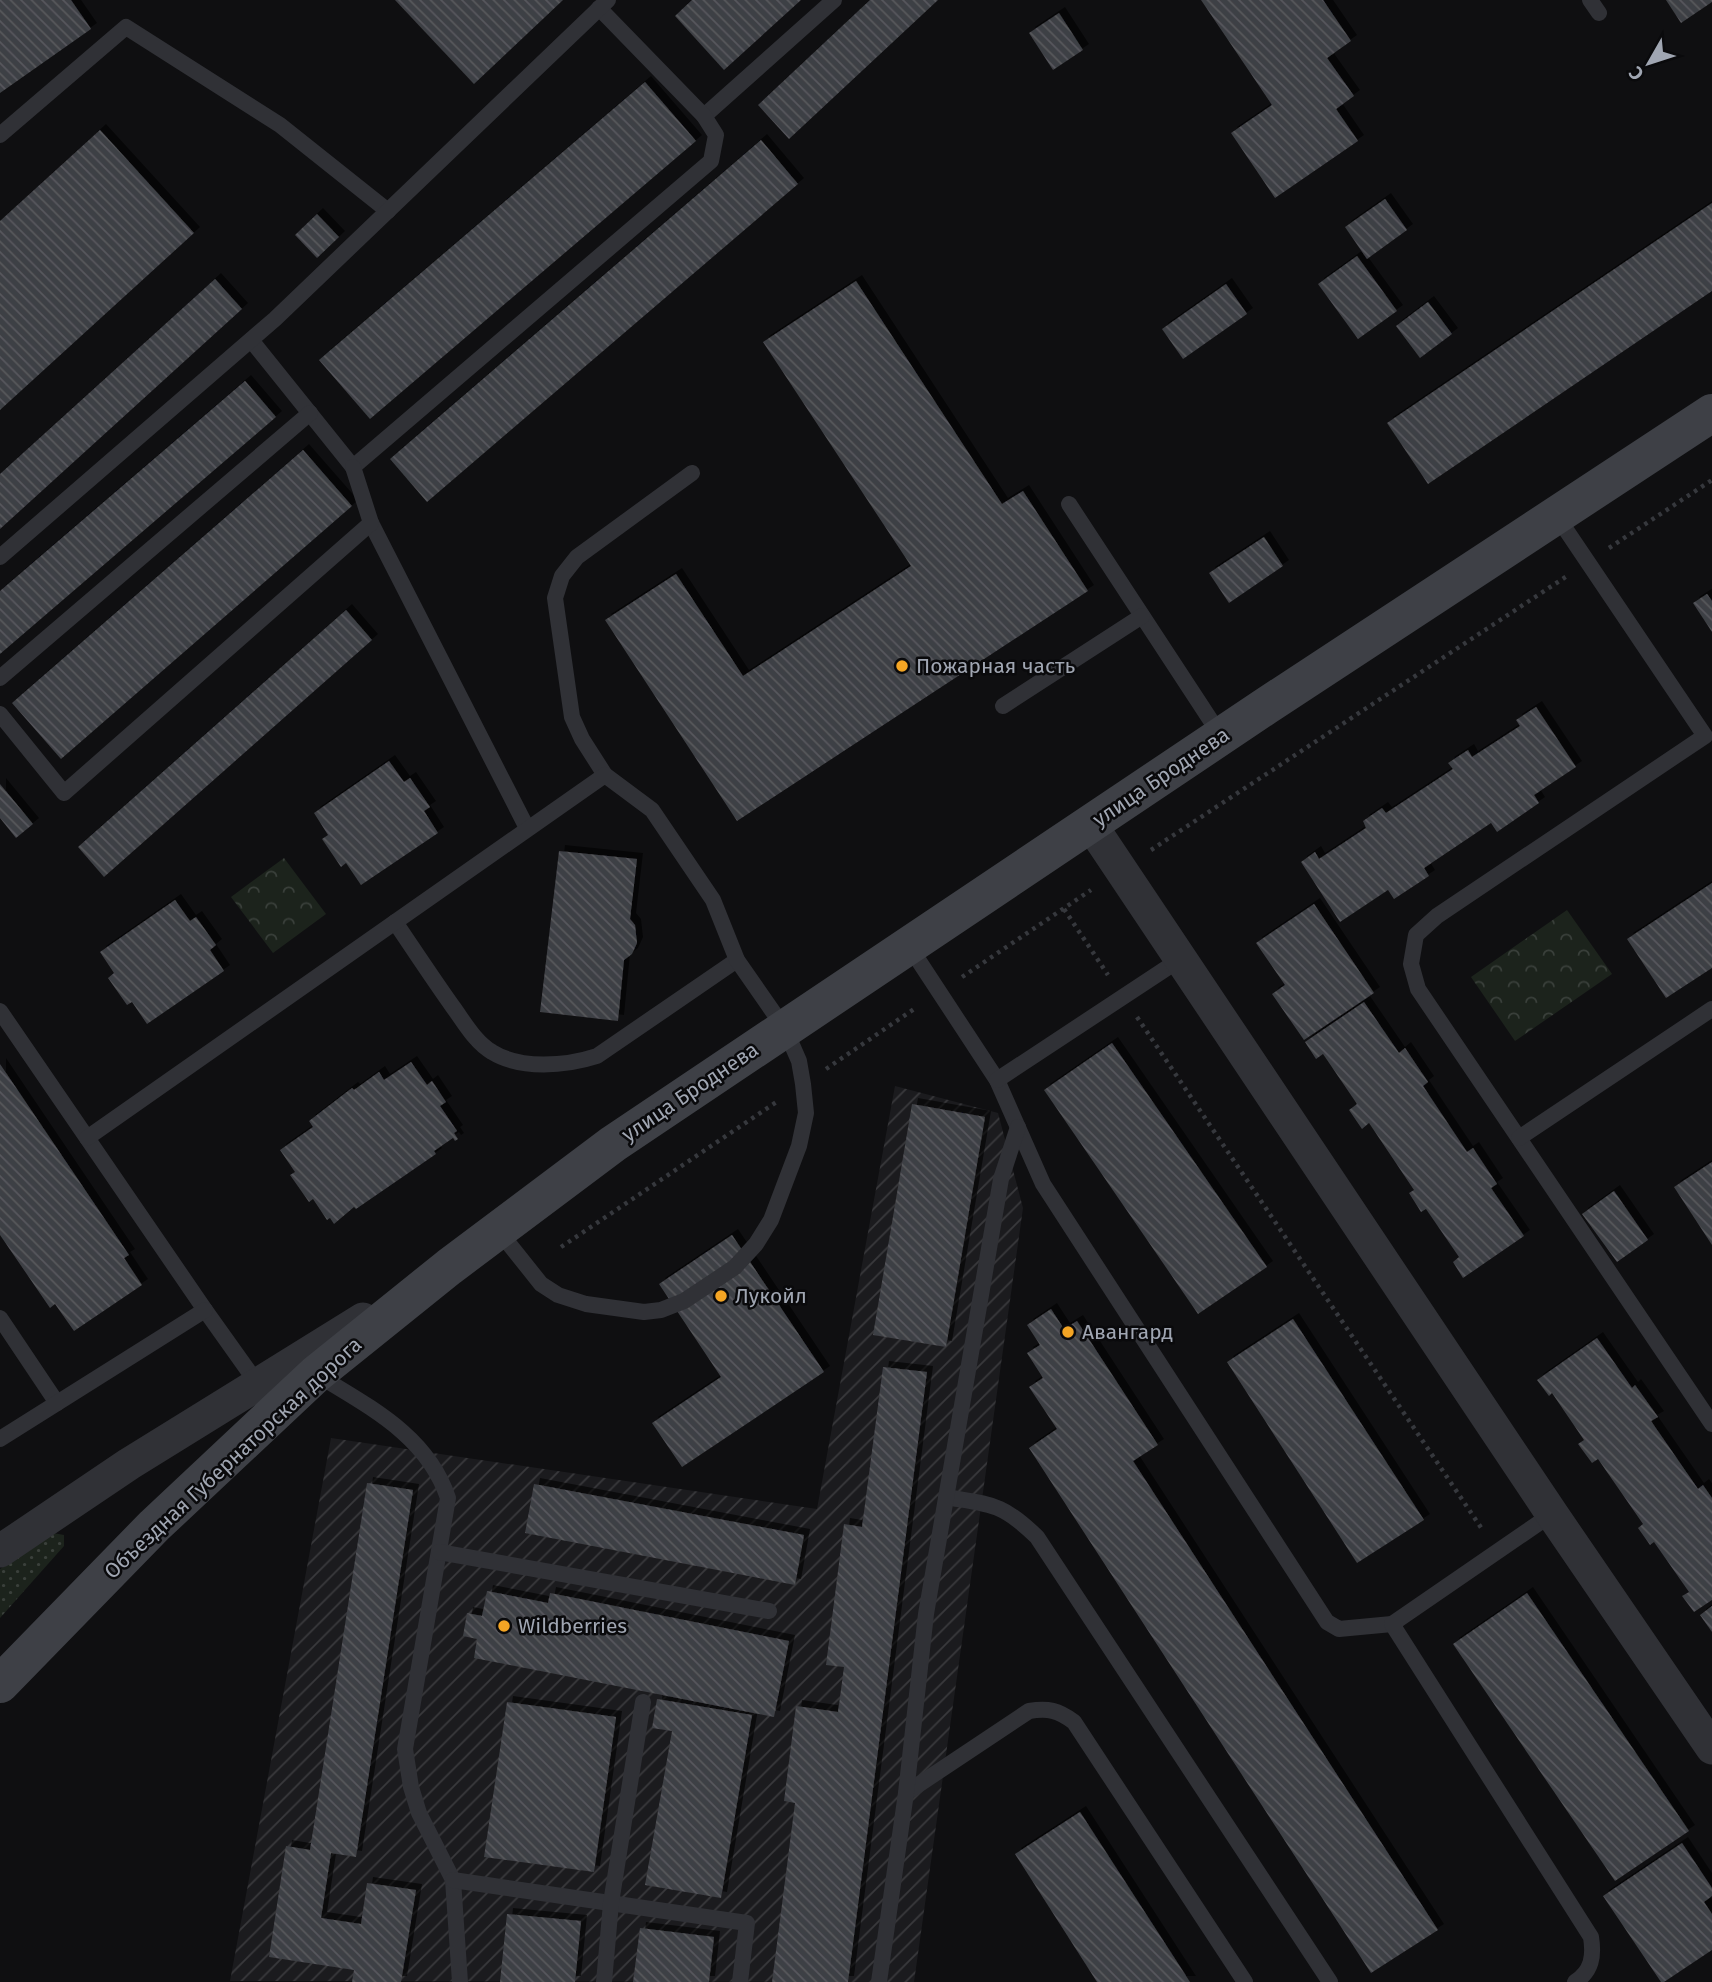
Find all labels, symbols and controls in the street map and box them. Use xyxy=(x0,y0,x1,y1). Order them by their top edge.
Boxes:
north arrow xyxy=(1614,28,1684,98)
text: С xyxy=(1624,62,1649,85)
place label: Пожарная часть xyxy=(916,653,1075,679)
marker: Пожарная часть xyxy=(894,658,910,674)
street label: улица Броднева xyxy=(1088,722,1234,832)
street label: улица Броднева xyxy=(617,1037,763,1147)
place label: Лукойл xyxy=(735,1283,807,1309)
marker: Лукойл xyxy=(713,1288,729,1304)
place label: Авангард xyxy=(1082,1319,1173,1345)
marker: Авангард xyxy=(1060,1324,1076,1340)
street label: Объездная Губернаторская дорога xyxy=(99,1332,367,1584)
place label: Wildberries xyxy=(518,1613,627,1639)
marker: Wildberries xyxy=(496,1618,512,1634)

